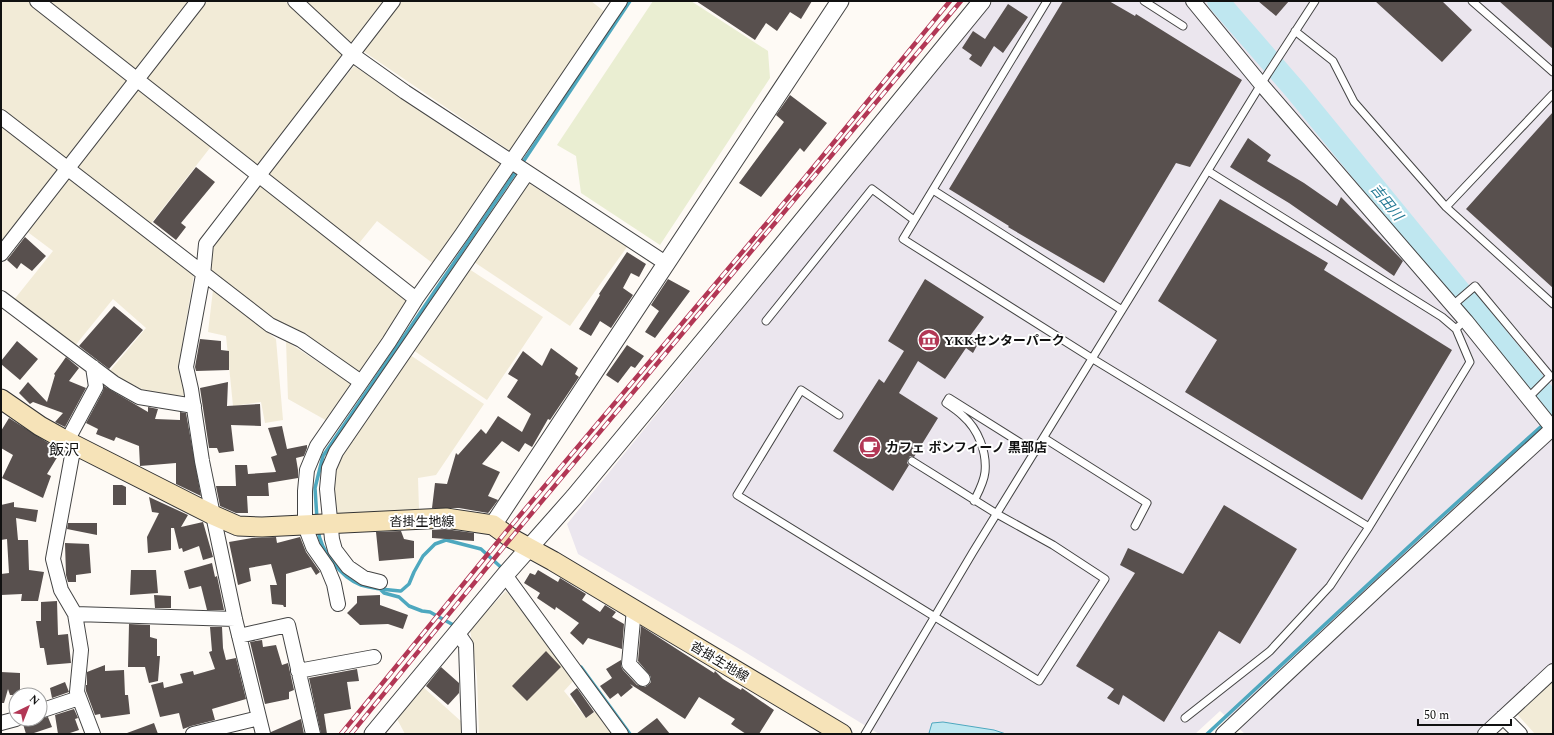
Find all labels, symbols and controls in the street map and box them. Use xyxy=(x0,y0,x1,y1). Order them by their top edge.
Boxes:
water label: 吉田川 xyxy=(1365,179,1409,227)
museum icon: YKKセンターパーク xyxy=(916,327,942,353)
place label: YKKセンターパーク xyxy=(944,331,1065,351)
cafe icon: カフェ ボンフィーノ 黒部店 xyxy=(857,434,883,460)
place label: カフェ ボンフィーノ 黒部店 xyxy=(886,438,1047,458)
district label: 飯沢 xyxy=(49,439,79,462)
street label: 沓掛生地線 xyxy=(389,512,455,532)
street label: 沓掛生地線 xyxy=(686,637,752,687)
north arrow xyxy=(8,687,48,727)
text: N xyxy=(25,691,44,709)
scale bar xyxy=(1418,701,1511,727)
text: 50 m xyxy=(1424,706,1449,725)

